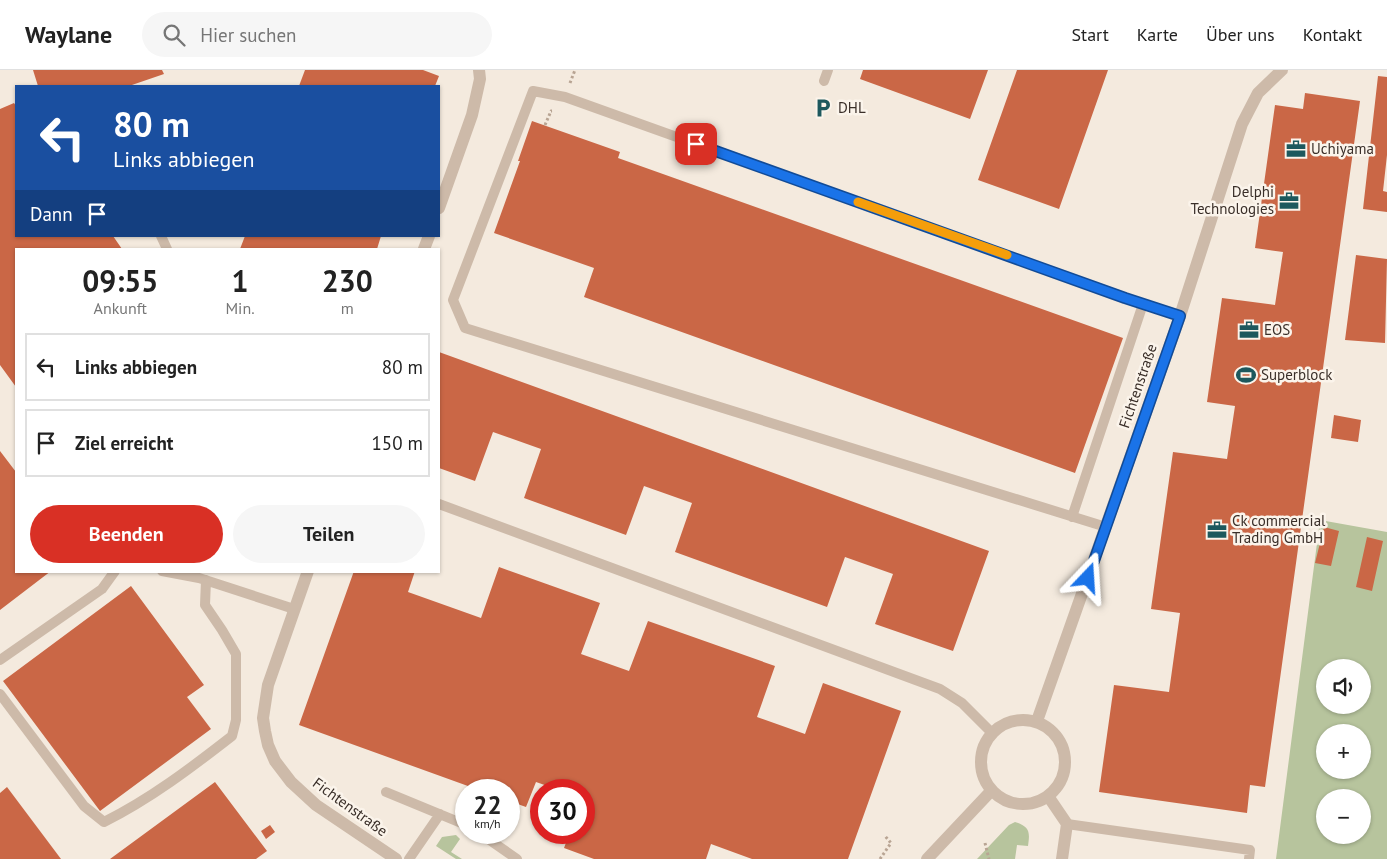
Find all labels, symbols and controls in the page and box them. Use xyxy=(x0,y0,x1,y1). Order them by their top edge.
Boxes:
search box xyxy=(142,12,492,57)
text: Waylane xyxy=(25,19,112,50)
icon: search xyxy=(160,21,188,49)
text: Hier suchen xyxy=(200,23,296,47)
text: Start xyxy=(1071,23,1109,46)
text: Karte xyxy=(1137,23,1178,46)
text: Über uns xyxy=(1206,23,1275,46)
text: Kontakt xyxy=(1303,23,1362,46)
parking icon: DHL xyxy=(812,97,834,119)
place label: DHL xyxy=(838,98,866,117)
text: 80 m xyxy=(113,101,190,147)
icon: left xyxy=(30,105,95,170)
pin xyxy=(675,123,717,165)
icon: arrive xyxy=(682,130,710,158)
office icon: Uchiyama xyxy=(1285,138,1307,160)
place label: Uchiyama xyxy=(1311,139,1374,158)
text: Links abbiegen xyxy=(113,145,255,173)
place label: Delphi Technologies xyxy=(1190,182,1274,218)
office icon: Delphi Technologies xyxy=(1278,190,1300,212)
icon: arrive xyxy=(83,200,111,228)
text: Dann xyxy=(30,202,73,226)
text: 09:55 xyxy=(82,261,158,300)
text: 1 xyxy=(232,261,249,300)
text: 230 xyxy=(322,261,373,300)
text: Ankunft xyxy=(94,298,147,318)
text: Min. xyxy=(225,298,255,318)
text: m xyxy=(341,298,354,318)
office icon: EOS xyxy=(1238,319,1260,341)
place label: EOS xyxy=(1264,320,1290,339)
street label: Fichtenstraße xyxy=(1114,341,1161,431)
icon: left xyxy=(32,353,60,381)
text: Links abbiegen xyxy=(75,355,197,379)
text: 80 m xyxy=(382,355,423,379)
sports icon: Superblock xyxy=(1235,364,1257,386)
place label: Superblock xyxy=(1261,365,1333,384)
icon: arrive xyxy=(32,429,60,457)
text: Ziel erreicht xyxy=(75,431,173,455)
text: 150 m xyxy=(371,431,423,455)
button: Beenden xyxy=(30,505,223,563)
button: Teilen xyxy=(233,505,425,563)
place label: Ck commercial Trading GmbH xyxy=(1232,511,1326,547)
office icon: Ck commercial Trading GmbH xyxy=(1206,519,1228,541)
position arrow xyxy=(1061,551,1113,603)
map controls xyxy=(1316,659,1371,844)
button: sound xyxy=(1316,659,1371,714)
button: + xyxy=(1316,724,1371,779)
street label: Fichtenstraße xyxy=(309,773,391,840)
speed limit sign: 30 xyxy=(530,779,595,844)
text: 22 xyxy=(473,789,502,821)
button: − xyxy=(1316,789,1371,844)
text: km/h xyxy=(474,816,501,831)

